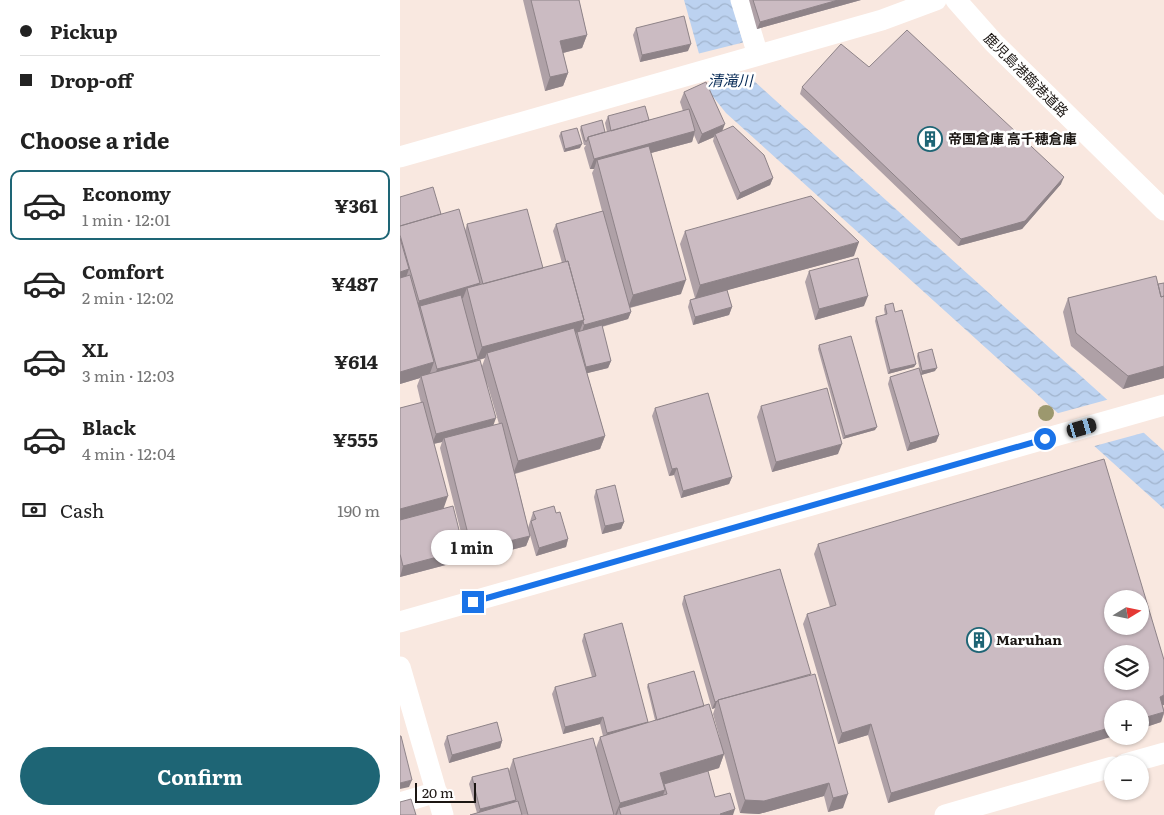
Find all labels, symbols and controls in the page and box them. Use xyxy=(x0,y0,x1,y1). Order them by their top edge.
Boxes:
text: Pickup xyxy=(50,17,118,45)
street label: 鹿児島港臨港道路 xyxy=(980,28,1073,121)
text: Drop-off xyxy=(50,66,133,94)
water label: 清滝川 xyxy=(707,68,754,91)
text: Choose a ride xyxy=(20,123,169,156)
building icon: 帝国倉庫 高千穂倉庫 xyxy=(917,126,943,152)
place label: 帝国倉庫 高千穂倉庫 xyxy=(948,128,1077,148)
text: Economy xyxy=(82,179,171,207)
icon: car xyxy=(22,183,67,228)
text: ¥361 xyxy=(334,191,378,219)
text: 1 min · 12:01 xyxy=(82,207,171,231)
text: Comfort xyxy=(82,257,164,285)
icon: car xyxy=(22,261,67,306)
text: ¥487 xyxy=(331,269,378,297)
text: 2 min · 12:02 xyxy=(82,285,174,309)
text: XL xyxy=(82,335,109,363)
icon: car xyxy=(22,339,67,384)
text: ¥614 xyxy=(334,347,378,375)
text: 3 min · 12:03 xyxy=(82,363,175,387)
text: Black xyxy=(82,413,136,441)
icon: car xyxy=(22,417,67,462)
car xyxy=(1065,417,1098,439)
text: ¥555 xyxy=(333,425,378,453)
route start xyxy=(1034,428,1056,450)
text: 4 min · 12:04 xyxy=(82,441,175,465)
icon: cash xyxy=(20,496,48,524)
text: Cash xyxy=(60,496,104,524)
text: 190 m xyxy=(337,498,380,522)
callout: 1 min xyxy=(432,530,514,564)
text: 1 min xyxy=(451,535,493,559)
north arrow xyxy=(1104,590,1149,635)
map controls xyxy=(1104,590,1149,800)
route end xyxy=(462,591,484,613)
building icon: Maruhan xyxy=(966,627,992,653)
place label: Maruhan xyxy=(996,629,1062,649)
button: layers xyxy=(1104,645,1149,690)
button: + xyxy=(1104,700,1149,745)
button: Confirm xyxy=(20,747,380,805)
button: − xyxy=(1104,755,1149,800)
scale bar xyxy=(415,780,476,803)
text: 20 m xyxy=(422,782,454,802)

